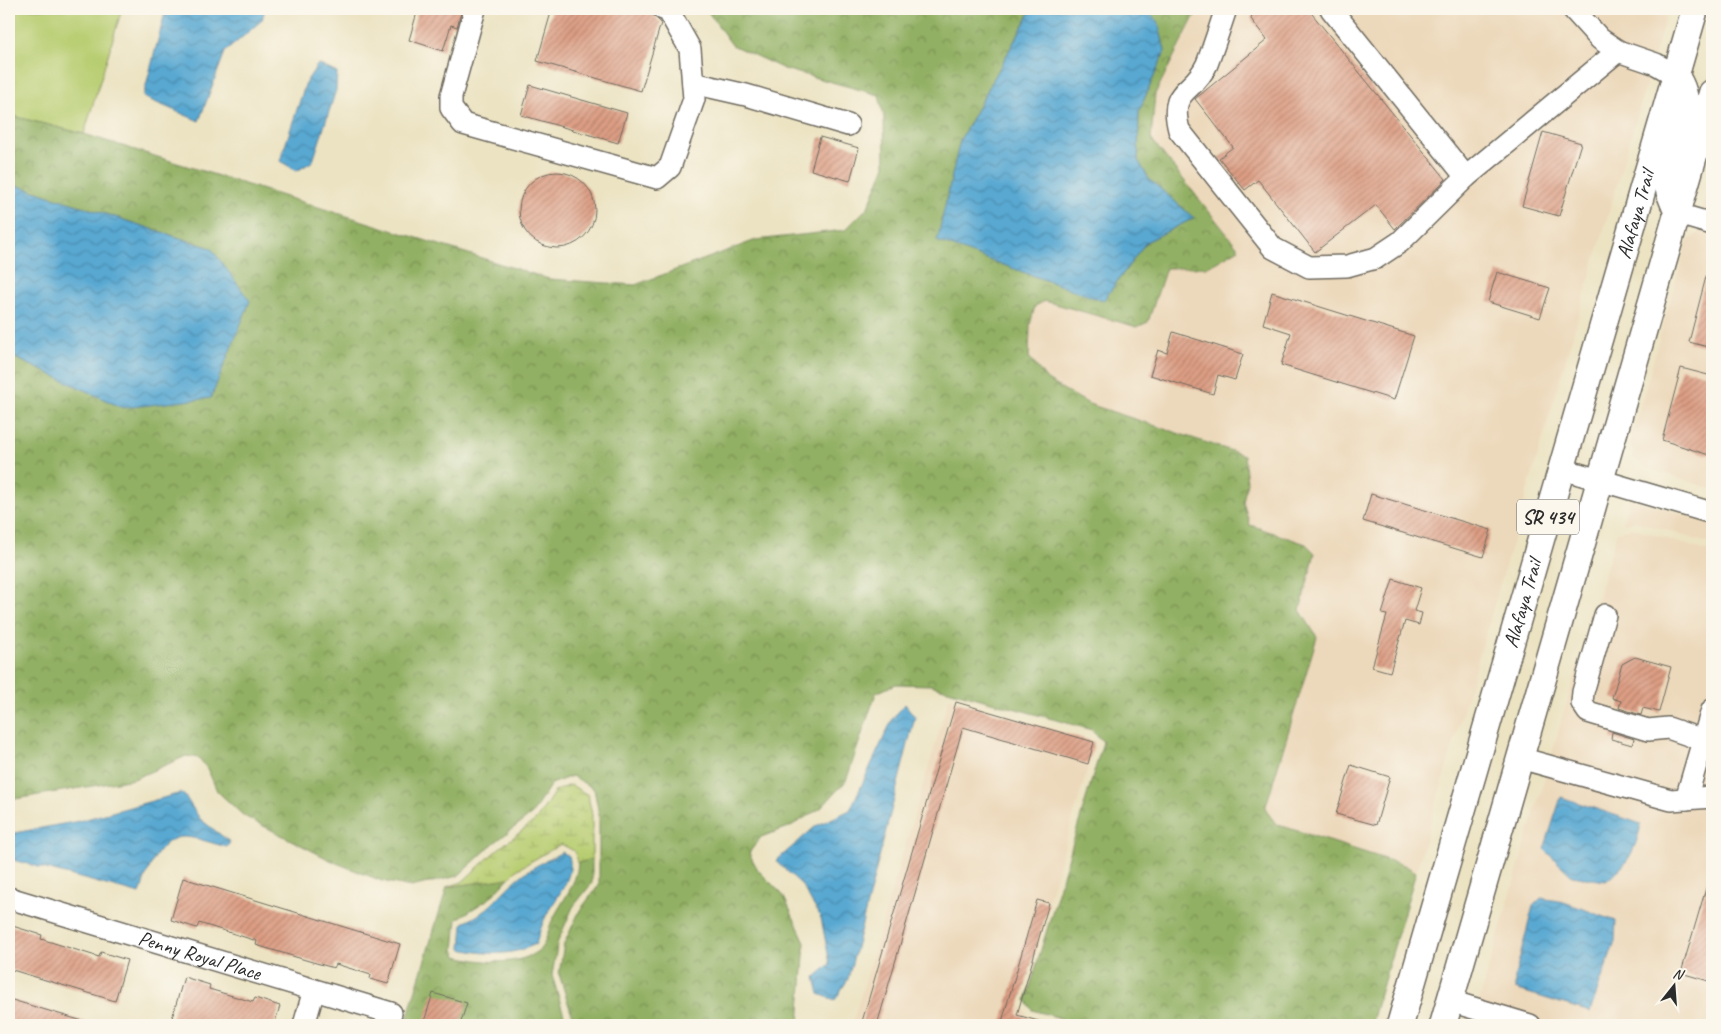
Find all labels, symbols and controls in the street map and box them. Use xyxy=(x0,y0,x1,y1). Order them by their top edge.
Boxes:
street label: Alafaya Trail xyxy=(1610,164,1661,262)
road number: SR 434 xyxy=(1517,500,1579,534)
street label: Alafaya Trail xyxy=(1497,553,1549,651)
street label: Penny Royal Place xyxy=(135,925,265,986)
north arrow xyxy=(1648,962,1698,1012)
text: N xyxy=(1671,965,1687,984)

